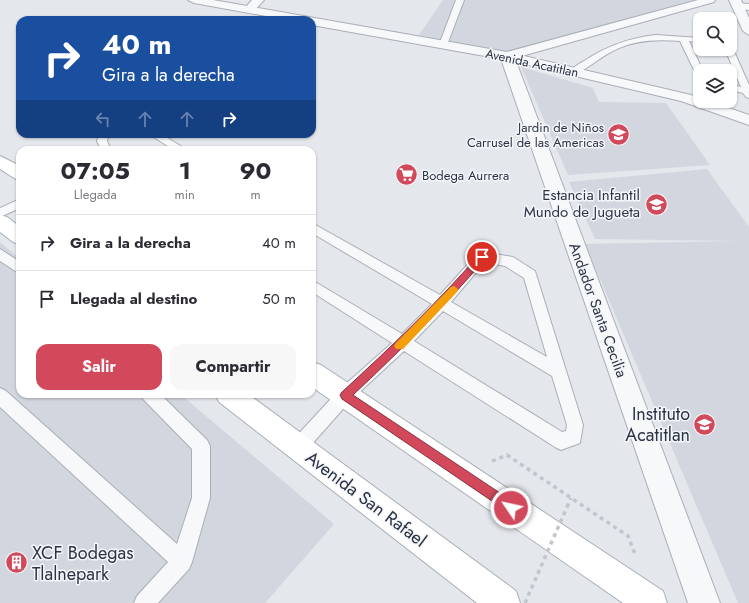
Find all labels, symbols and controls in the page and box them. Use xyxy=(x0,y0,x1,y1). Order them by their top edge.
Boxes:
map controls xyxy=(693,12,737,108)
button: search xyxy=(693,12,737,56)
text: 40 m xyxy=(102,24,171,65)
icon: right xyxy=(36,32,88,84)
street label: Avenida Acatitlan xyxy=(484,44,580,82)
text: Gira a la derecha xyxy=(102,62,235,88)
button: layers xyxy=(693,64,737,108)
icon: left xyxy=(92,108,114,130)
icon: ahead xyxy=(134,108,156,130)
icon: ahead xyxy=(176,108,198,130)
icon: right xyxy=(218,108,240,130)
place label: Jardin de Niños Carrusel de las Americas xyxy=(467,118,604,152)
school or university icon: Jardin de Niños Carrusel de las Americas xyxy=(606,121,632,147)
text: 07:05 xyxy=(61,153,130,188)
text: 1 xyxy=(179,153,191,188)
text: 90 xyxy=(239,153,271,188)
supermarket icon: Bodega Aurrera xyxy=(393,162,419,188)
place label: Bodega Aurrera xyxy=(422,166,509,185)
place label: Estancia Infantil Mundo de Jugueta xyxy=(524,184,640,223)
text: Llegada xyxy=(74,185,117,204)
text: min xyxy=(175,185,195,204)
text: m xyxy=(250,185,261,204)
school or university icon: Estancia Infantil Mundo de Jugueta xyxy=(643,191,669,217)
icon: right xyxy=(36,232,58,254)
text: Gira a la derecha xyxy=(70,232,191,254)
text: 40 m xyxy=(262,232,296,254)
street label: Andador Santa Cecilia xyxy=(563,239,633,381)
pin xyxy=(465,240,499,274)
icon: arrive xyxy=(471,246,493,268)
icon: arrive xyxy=(36,288,58,310)
text: Llegada al destino xyxy=(70,288,197,310)
text: 50 m xyxy=(262,288,296,310)
button: Salir xyxy=(36,344,162,390)
button: Compartir xyxy=(170,344,296,390)
place label: Instituto Acatitlan xyxy=(625,401,690,448)
school or university icon: Instituto Acatitlan xyxy=(692,411,718,437)
street label: Avenida San Rafael xyxy=(300,445,432,553)
position arrow xyxy=(490,487,532,529)
place label: XCF Bodegas Tlalnepark xyxy=(32,540,133,587)
building icon: XCF Bodegas Tlalnepark xyxy=(3,550,29,576)

